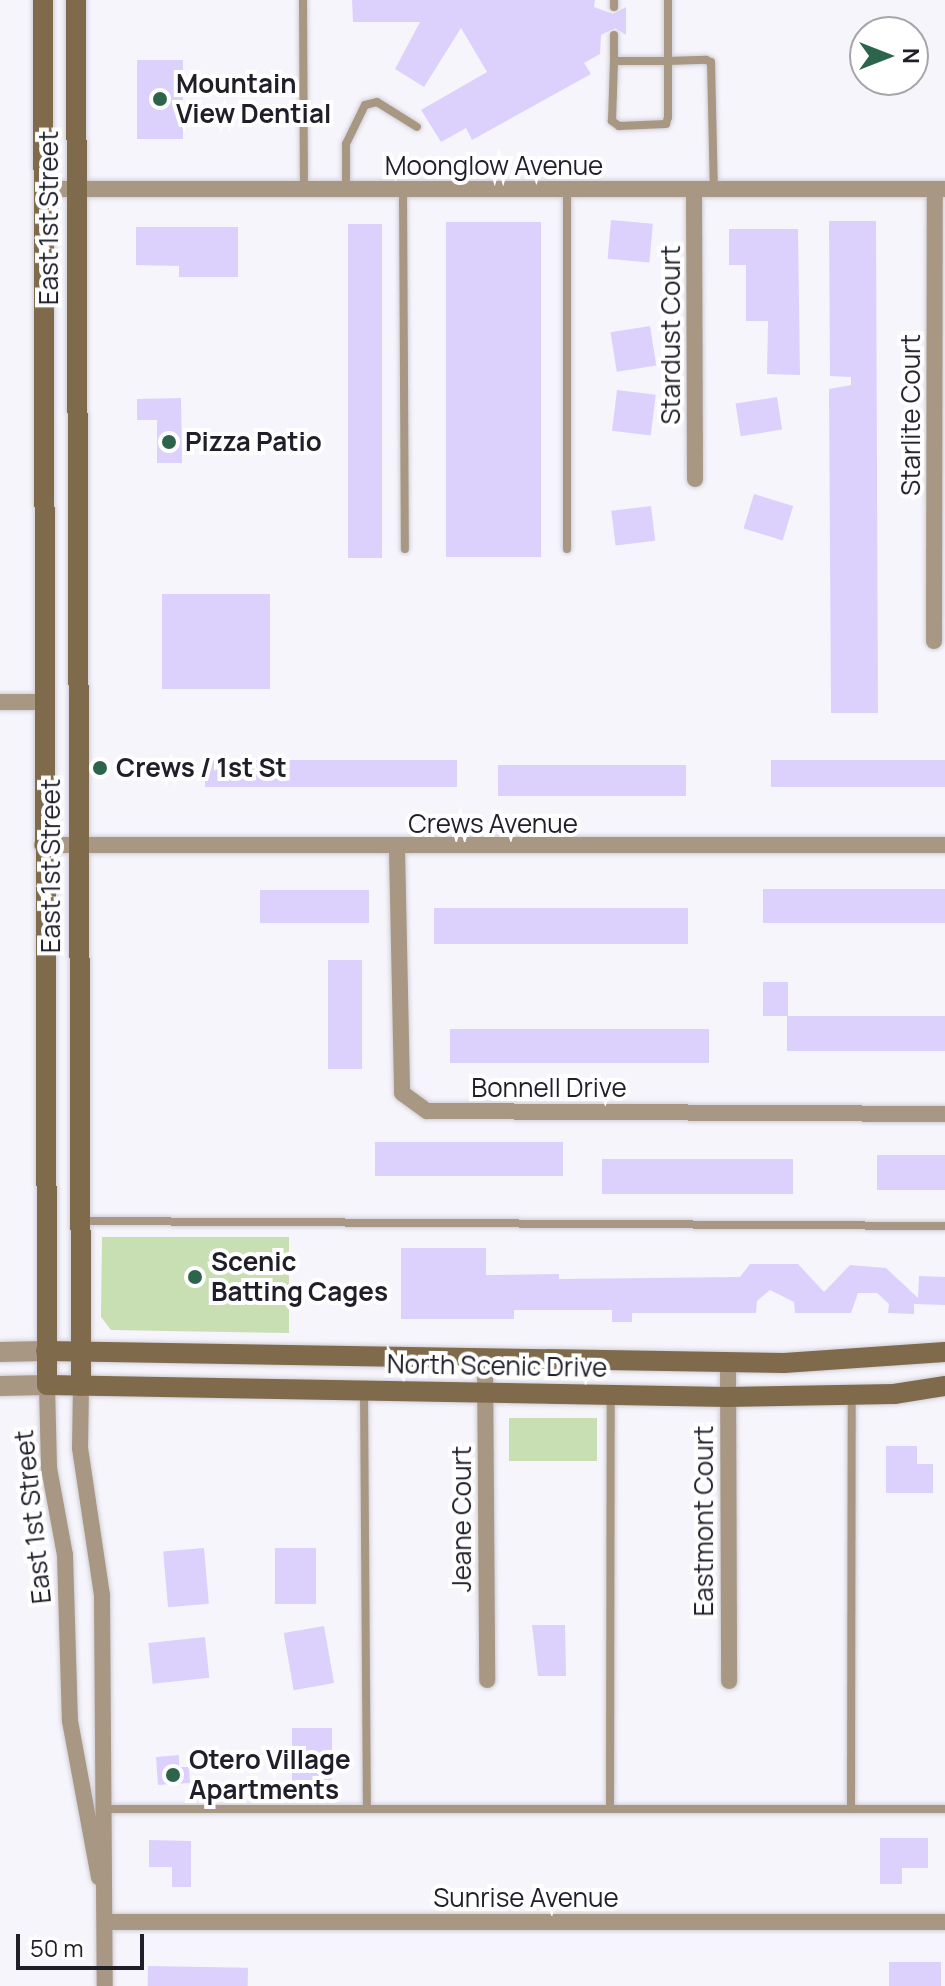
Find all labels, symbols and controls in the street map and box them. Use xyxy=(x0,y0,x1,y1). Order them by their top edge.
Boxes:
north arrow xyxy=(849,16,929,96)
text: N xyxy=(896,48,926,64)
place label: Mountain View Dential xyxy=(176,68,331,130)
marker: Mountain View Dential xyxy=(151,90,169,108)
street label: East 1st Street xyxy=(33,131,65,305)
street label: Moonglow Avenue xyxy=(385,150,603,182)
street label: Stardust Court xyxy=(655,245,687,425)
street label: Starlite Court xyxy=(895,334,927,496)
place label: Pizza Patio xyxy=(185,426,322,458)
marker: Pizza Patio xyxy=(160,433,178,451)
place label: Crews / 1st St xyxy=(116,752,287,784)
marker: Crews / 1st St xyxy=(91,759,109,777)
street label: East 1st Street xyxy=(35,779,67,953)
street label: Crews Avenue xyxy=(408,808,578,840)
street label: Bonnell Drive xyxy=(471,1072,627,1104)
place label: Scenic Batting Cages xyxy=(211,1246,388,1308)
marker: Scenic Batting Cages xyxy=(186,1268,204,1286)
street label: North Scenic Drive xyxy=(387,1348,607,1384)
street label: Eastmont Court xyxy=(688,1426,720,1616)
street label: East 1st Street xyxy=(8,1429,58,1605)
street label: Jeane Court xyxy=(446,1446,478,1592)
place label: Otero Village Apartments xyxy=(189,1744,351,1806)
marker: Otero Village Apartments xyxy=(164,1766,182,1784)
street label: Sunrise Avenue xyxy=(433,1882,619,1914)
scale bar xyxy=(20,1918,148,1968)
text: 50 m xyxy=(30,1931,84,1964)

